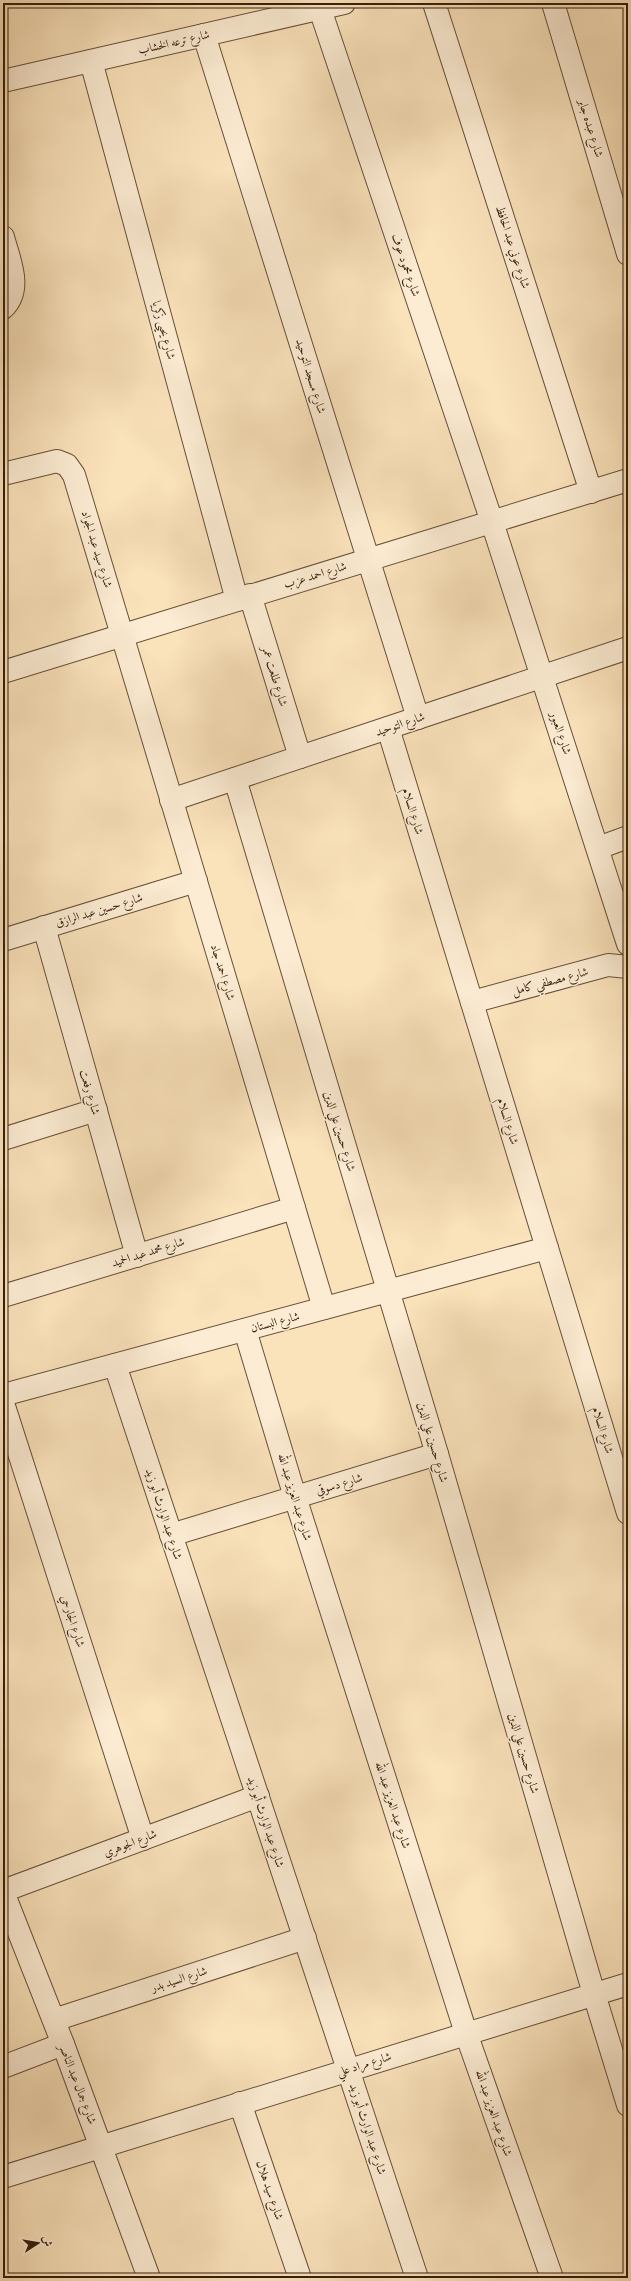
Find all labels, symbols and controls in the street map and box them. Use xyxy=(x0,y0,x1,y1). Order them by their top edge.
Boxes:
street label: شارع ترعه الخشاب xyxy=(137,27,212,61)
street label: شارع عبده جابر xyxy=(571,95,607,160)
street label: شارع عوني عبد الحافظ xyxy=(489,204,533,292)
street label: شارع محمود عوف xyxy=(385,232,423,300)
street label: شارع يحيى زكريا xyxy=(146,299,179,362)
street label: شارع مسجد التوحيد xyxy=(289,337,329,416)
street label: شارع سيد عبد الجواد xyxy=(75,509,115,591)
street label: شارع احمد عزب xyxy=(282,559,350,595)
street label: شارع طلعت عمر xyxy=(255,642,291,709)
street label: شارع التوحيد xyxy=(373,709,428,743)
street label: شارع العبور xyxy=(543,709,575,758)
street label: شارع السلام xyxy=(395,786,427,838)
street label: شارع حسين عبد الرازق xyxy=(54,890,146,934)
street label: شارع احمد جاد xyxy=(204,942,238,1003)
street label: شارع مصطفي كامل xyxy=(510,964,591,1003)
street label: شارع رفعت xyxy=(73,1068,103,1118)
street label: شارع حسين علي الدين xyxy=(316,1089,359,1174)
street label: شارع السلام xyxy=(490,1096,522,1148)
street label: شارع محمد عبد الحميد xyxy=(110,1234,188,1274)
street label: شارع البستان xyxy=(249,1309,302,1339)
street label: شارع حسين علي الدين xyxy=(410,1400,451,1485)
street label: شارع السلام xyxy=(585,1405,617,1457)
street label: شارع عبد العزيز عبد الله xyxy=(271,1451,318,1544)
street label: شارع عبد الوارث أبو زيد xyxy=(139,1466,186,1563)
street label: شارع دسوقي xyxy=(314,1470,365,1502)
street label: شارع الجارحي xyxy=(54,1593,88,1650)
street label: شارع حسين علي الدين xyxy=(501,1711,542,1796)
street label: شارع عبد العزيز عبد الله xyxy=(369,1759,417,1852)
street label: شارع عبد الوارث أبو زيد xyxy=(241,1774,288,1871)
street label: شارع الجوهري xyxy=(101,1826,160,1863)
street label: شارع السيد بدر xyxy=(148,1963,210,1999)
street label: شارع جمال عبد الناصر xyxy=(52,2040,100,2128)
street label: شارع مراد علي xyxy=(335,2049,395,2084)
street label: شارع عبد العزيز عبد الله xyxy=(469,2067,518,2159)
street label: شارع عبد الوارث أبو زيد xyxy=(343,2081,390,2178)
street label: شارع سيد هلال xyxy=(250,2158,287,2223)
north arrow xyxy=(18,2223,58,2263)
text: ش xyxy=(38,2234,55,2248)

